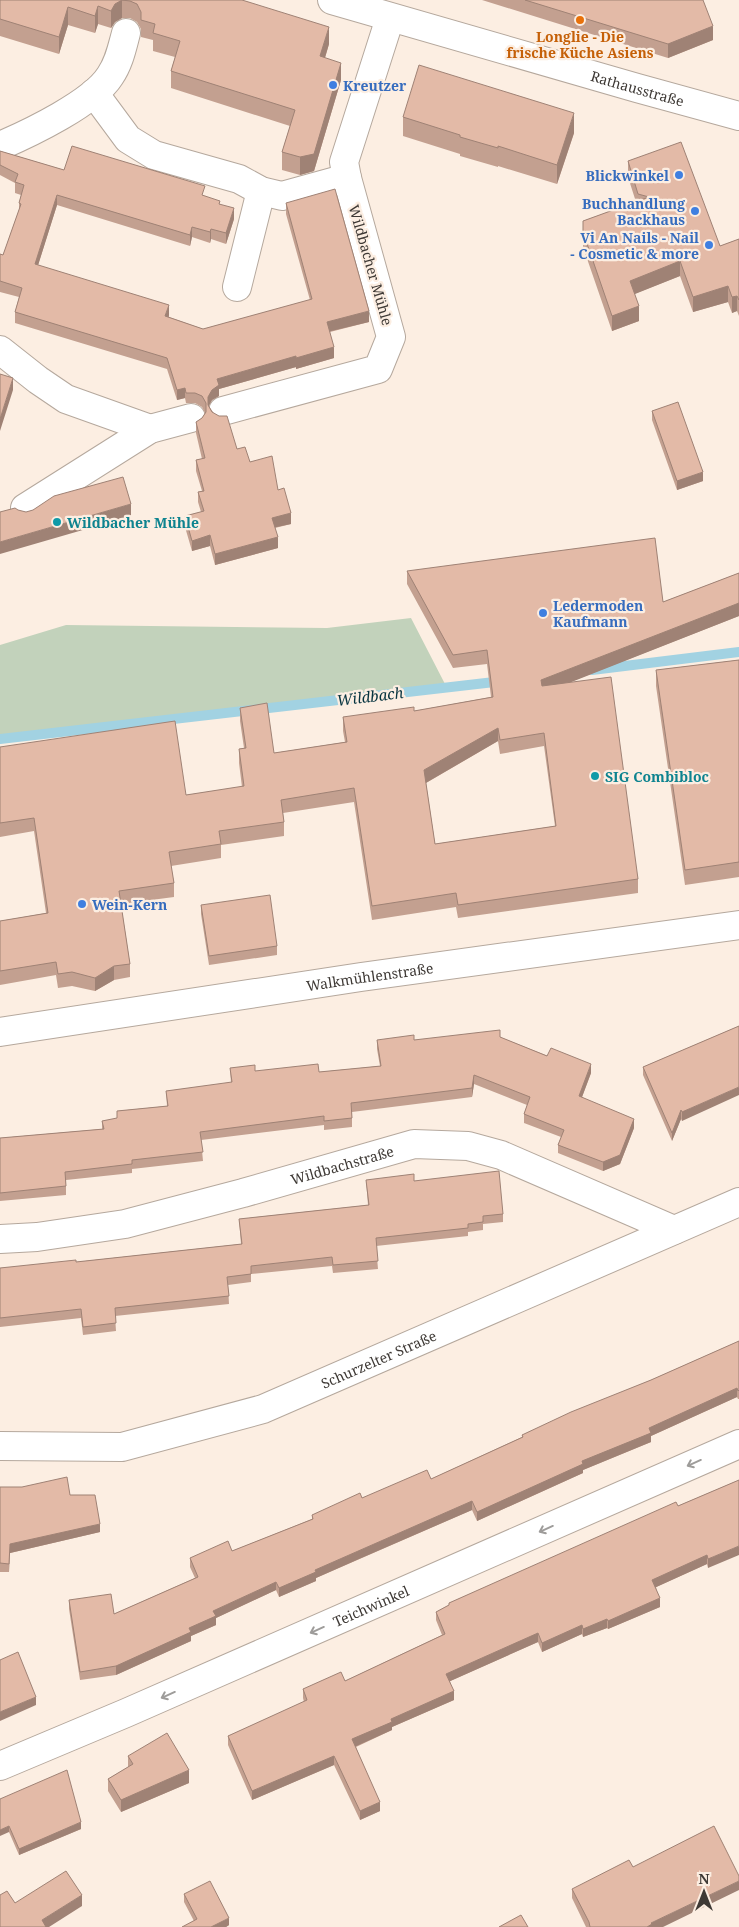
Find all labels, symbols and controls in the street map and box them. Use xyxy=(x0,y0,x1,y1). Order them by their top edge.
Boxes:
marker: Longlie - Die frische Küche Asiens xyxy=(574,14,586,26)
place label: Longlie - Die frische Küche Asiens xyxy=(506,27,654,62)
street label: Rathausstraße xyxy=(589,66,686,110)
place label: Kreutzer xyxy=(343,76,407,95)
marker: Kreutzer xyxy=(327,79,339,91)
place label: Blickwinkel xyxy=(586,166,669,185)
marker: Blickwinkel xyxy=(673,169,685,181)
place label: Buchhandlung Backhaus xyxy=(582,194,685,229)
street label: Wildbacher Mühle xyxy=(345,202,397,328)
marker: Buchhandlung Backhaus xyxy=(689,205,701,217)
place label: Vi An Nails - Nail - Cosmetic & more xyxy=(570,228,699,263)
marker: Vi An Nails - Nail - Cosmetic & more xyxy=(703,239,715,251)
place label: Wildbacher Mühle xyxy=(67,513,199,532)
marker: Wildbacher Mühle xyxy=(51,516,63,528)
place label: Ledermoden Kaufmann xyxy=(553,596,643,631)
marker: Ledermoden Kaufmann xyxy=(537,607,549,619)
water label: Wildbach xyxy=(336,682,404,710)
place label: SIG Combibloc xyxy=(605,767,709,786)
marker: SIG Combibloc xyxy=(589,770,601,782)
place label: Wein-Kern xyxy=(92,895,167,914)
marker: Wein-Kern xyxy=(76,898,88,910)
street label: Walkmühlenstraße xyxy=(305,958,434,995)
street label: Wildbachstraße xyxy=(288,1141,396,1188)
street label: Schurzelter Straße xyxy=(318,1325,439,1392)
one-way arrow xyxy=(687,1459,702,1469)
one-way arrow xyxy=(539,1524,554,1534)
street label: Teichwinkel xyxy=(330,1580,412,1631)
one-way arrow xyxy=(310,1625,325,1635)
one-way arrow xyxy=(161,1691,176,1701)
north arrow xyxy=(679,1867,729,1917)
text: N xyxy=(698,1869,710,1888)

